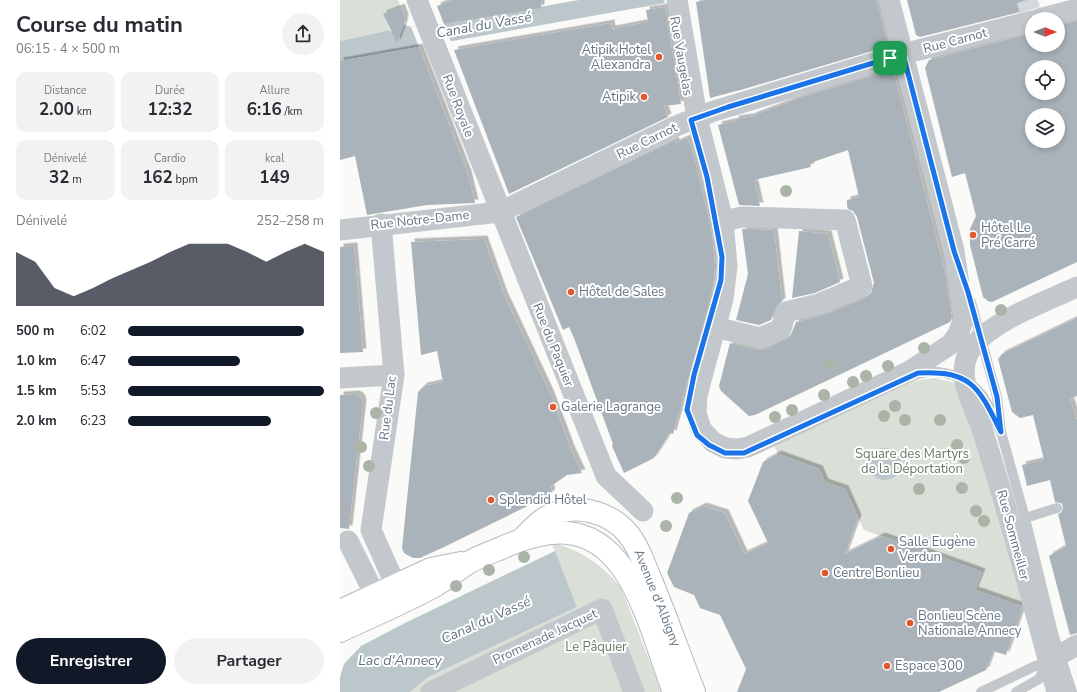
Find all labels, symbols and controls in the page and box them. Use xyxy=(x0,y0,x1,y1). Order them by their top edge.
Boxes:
water label: Canal du Vassé xyxy=(435,7,534,43)
text: Course du matin xyxy=(16,10,183,40)
north arrow xyxy=(1025,12,1065,52)
map controls xyxy=(1025,12,1065,148)
button: share xyxy=(282,13,324,55)
street label: Rue Vaugelas xyxy=(665,15,697,97)
street label: Rue Carnot xyxy=(921,24,989,58)
text: 06:15 · 4 × 500 m xyxy=(16,40,120,58)
place label: Atipik Hotel Alexandra xyxy=(581,41,651,74)
pin xyxy=(873,41,907,75)
icon: arrive xyxy=(879,47,901,69)
marker: Atipik Hotel Alexandra xyxy=(654,52,664,62)
button: locate xyxy=(1025,60,1065,100)
street label: Rue Royale xyxy=(438,72,478,140)
text: Distance xyxy=(44,83,87,98)
text: Durée xyxy=(155,83,185,98)
text: Allure xyxy=(259,83,290,98)
place label: Atipik xyxy=(602,88,636,106)
marker: Atipik xyxy=(639,92,649,102)
text: 2.00 xyxy=(39,98,74,121)
text: 12:32 xyxy=(147,98,193,121)
text: 6:16 xyxy=(247,98,282,121)
text: km xyxy=(74,104,92,119)
text: /km xyxy=(282,104,302,119)
button: layers xyxy=(1025,108,1065,148)
street label: Rue Carnot xyxy=(614,118,681,163)
text: Dénivelé xyxy=(44,151,87,166)
text: Cardio xyxy=(154,151,186,166)
text: kcal xyxy=(265,151,284,166)
text: 32 xyxy=(49,166,69,189)
text: 162 xyxy=(142,166,173,189)
text: 149 xyxy=(259,166,290,189)
text: m xyxy=(69,172,82,187)
text: bpm xyxy=(173,172,198,187)
street label: Rue Notre-Dame xyxy=(370,206,470,234)
text: Dénivelé xyxy=(16,212,67,230)
text: 252–258 m xyxy=(256,212,324,230)
place label: Hôtel Le Pré Carré xyxy=(981,219,1036,252)
marker: Hôtel Le Pré Carré xyxy=(968,230,978,240)
place label: Hôtel de Sales xyxy=(579,283,664,301)
marker: Hôtel de Sales xyxy=(566,287,576,297)
street label: Rue du Paquier xyxy=(528,300,578,390)
text: 500 m xyxy=(16,322,54,340)
text: 6:02 xyxy=(80,322,106,340)
text: 1.0 km xyxy=(16,352,57,370)
text: 6:47 xyxy=(80,352,106,370)
street label: Rue du Lac xyxy=(375,375,401,441)
text: 1.5 km xyxy=(16,382,57,400)
text: 5:53 xyxy=(80,382,106,400)
place label: Galerie Lagrange xyxy=(561,398,661,416)
marker: Galerie Lagrange xyxy=(548,402,558,412)
text: 2.0 km xyxy=(16,412,57,430)
text: 6:23 xyxy=(80,412,106,430)
park label: Square des Martyrs de la Déportation xyxy=(855,445,969,478)
street label: Rue Sommeiller xyxy=(992,488,1034,583)
place label: Splendid Hôtel xyxy=(499,491,587,509)
marker: Splendid Hôtel xyxy=(486,495,496,505)
place label: Salle Eugène Verdun xyxy=(898,533,976,566)
marker: Salle Eugène Verdun xyxy=(886,544,896,554)
street label: Avenue d'Albigny xyxy=(629,547,685,650)
place label: Centre Bonlieu xyxy=(833,564,919,582)
marker: Centre Bonlieu xyxy=(820,568,830,578)
water label: Canal du Vassé xyxy=(438,591,534,648)
street label: Promenade Jacquet xyxy=(490,605,601,669)
place label: Bonlieu Scène Nationale Annecy xyxy=(918,607,1022,640)
marker: Bonlieu Scène Nationale Annecy xyxy=(905,618,915,628)
button: Enregistrer xyxy=(16,638,166,684)
button: Partager xyxy=(174,638,324,684)
park label: Le Pâquier xyxy=(565,638,627,656)
water label: Lac d'Annecy xyxy=(358,651,443,670)
place label: Espace 300 xyxy=(895,657,963,675)
marker: Espace 300 xyxy=(882,661,892,671)

